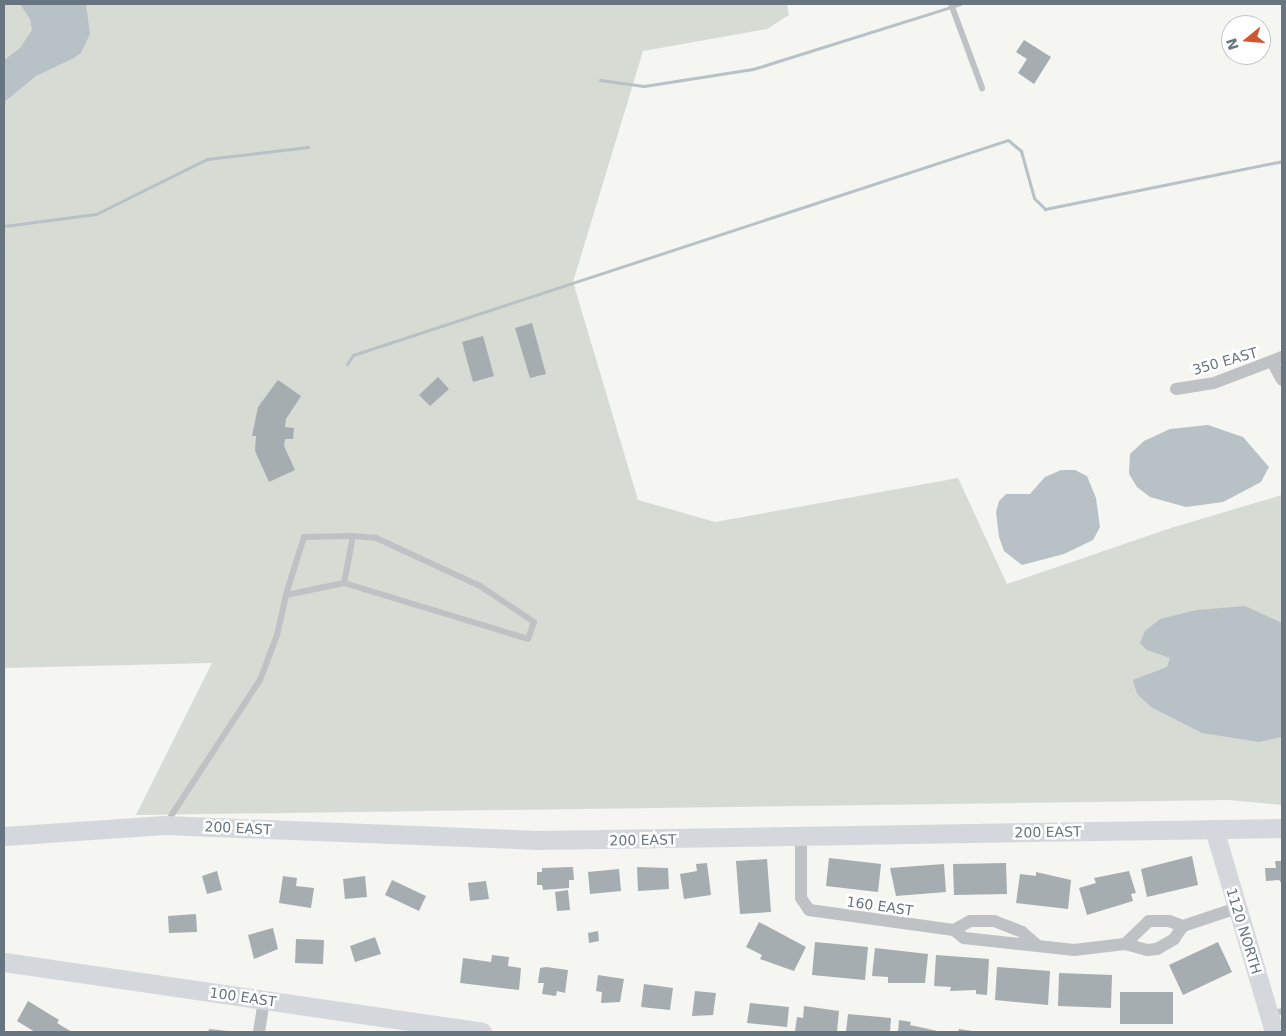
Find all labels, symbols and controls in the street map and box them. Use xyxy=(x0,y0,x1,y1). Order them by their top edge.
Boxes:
north arrow xyxy=(1221,15,1271,65)
text: N xyxy=(1223,36,1242,52)
street label: 350 EAST xyxy=(1190,344,1260,378)
street label: 200 EAST xyxy=(204,818,272,838)
street label: 200 EAST xyxy=(1014,823,1082,841)
street label: 200 EAST xyxy=(609,831,677,849)
street label: 1120 NORTH xyxy=(1223,886,1265,976)
street label: 160 EAST xyxy=(846,893,914,919)
street label: 100 EAST xyxy=(209,984,277,1010)

